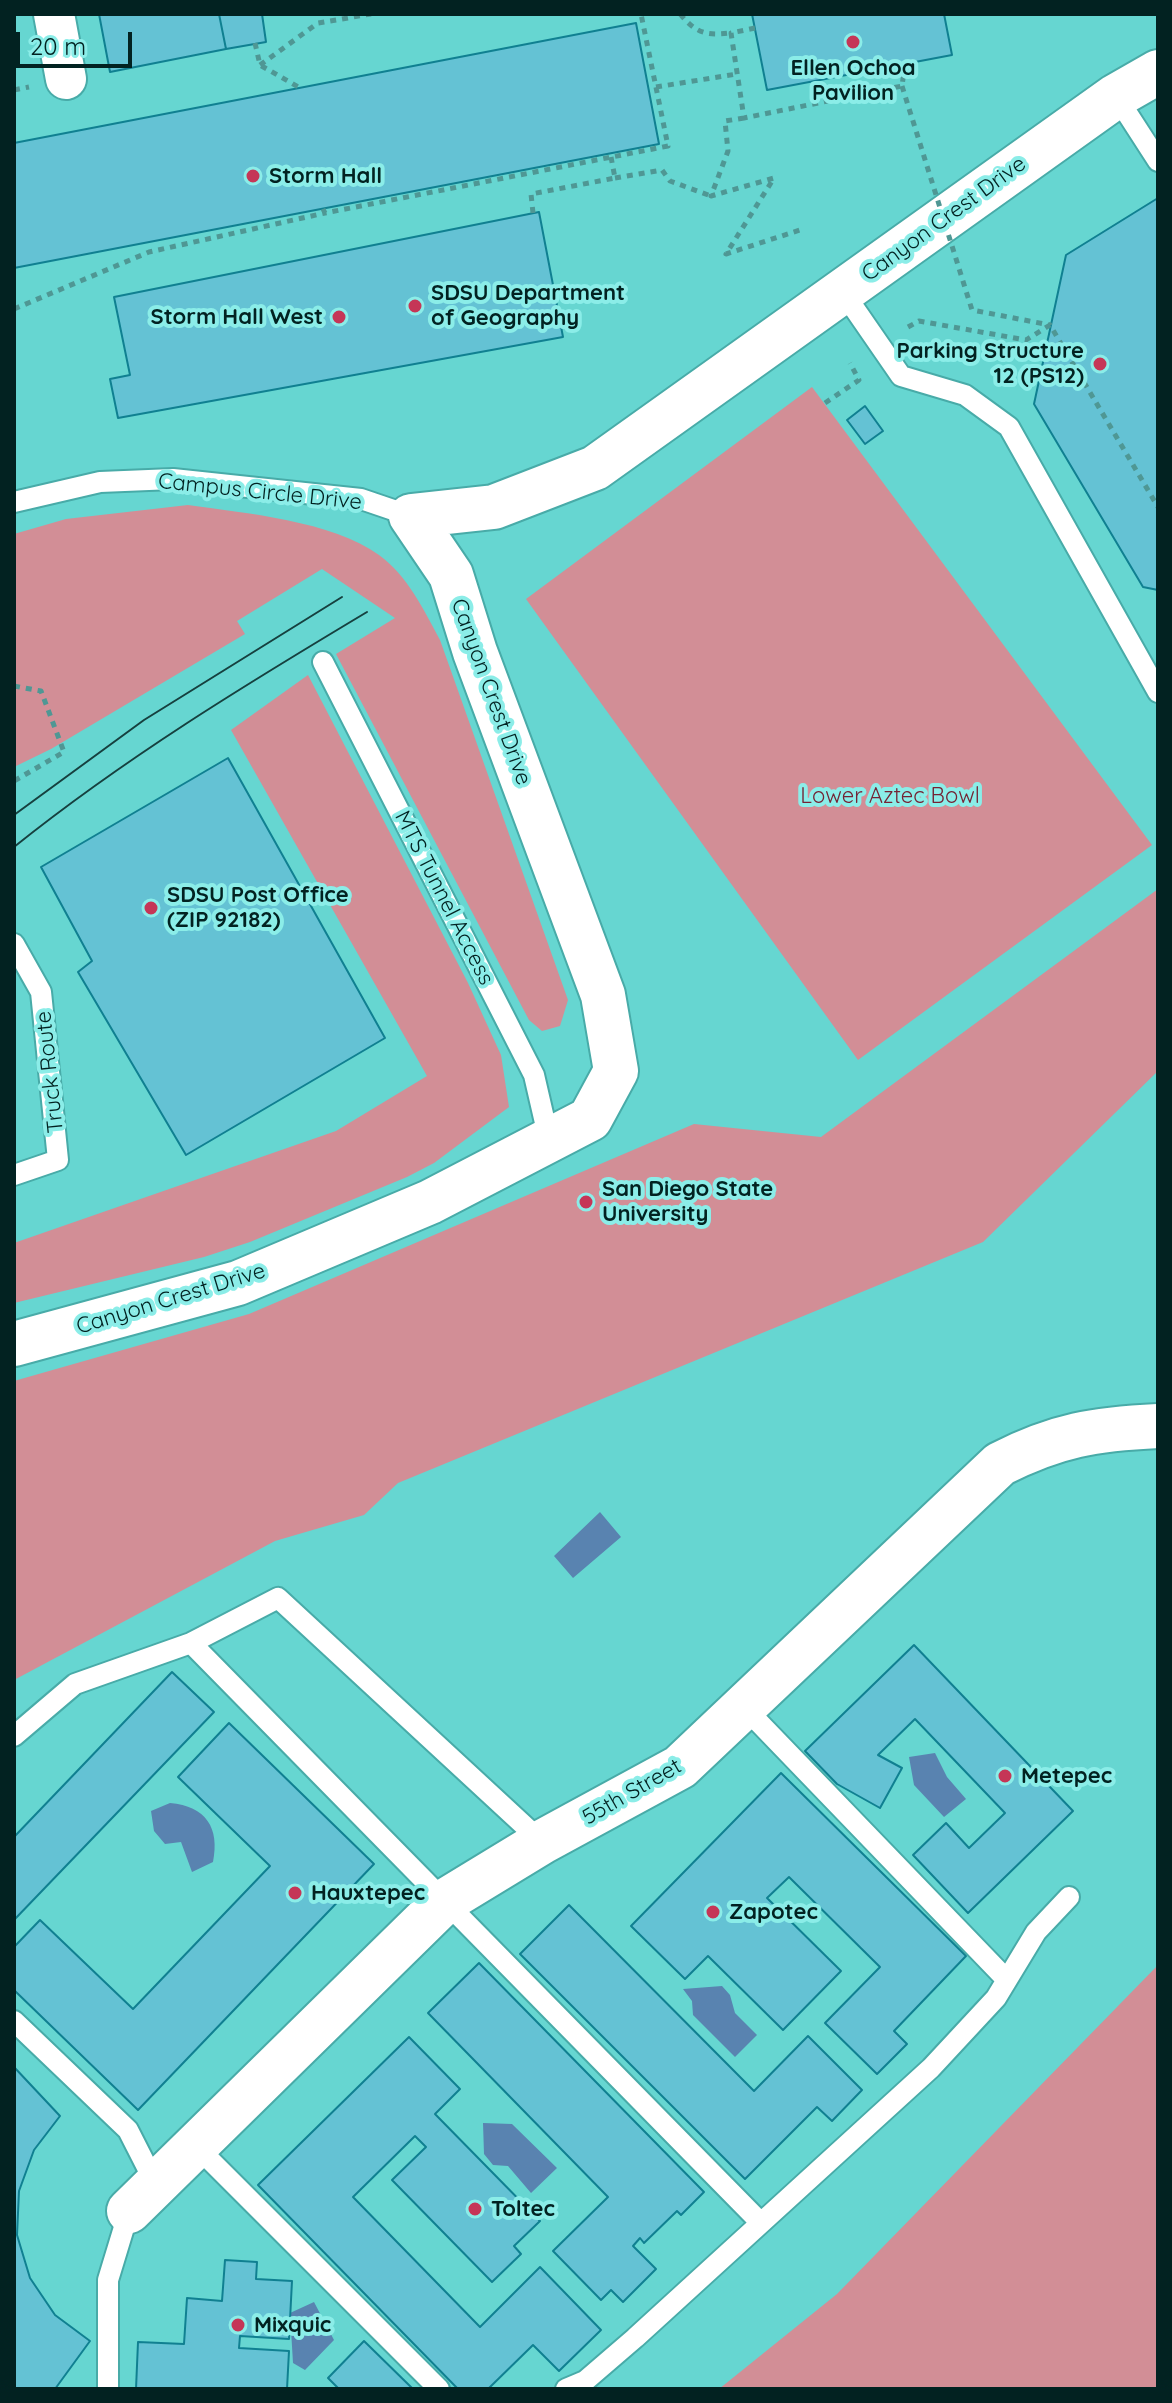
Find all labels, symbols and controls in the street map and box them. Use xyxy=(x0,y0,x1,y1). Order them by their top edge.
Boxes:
scale bar xyxy=(20,16,136,66)
text: 20 m xyxy=(30,31,86,61)
marker: Ellen Ochoa Pavilion xyxy=(844,33,862,51)
place label: Ellen Ochoa Pavilion xyxy=(790,55,916,106)
street label: Canyon Crest Drive xyxy=(857,151,1031,287)
place label: Storm Hall xyxy=(269,163,382,189)
marker: Storm Hall xyxy=(244,167,262,185)
place label: SDSU Department of Geography xyxy=(431,280,625,332)
marker: SDSU Department of Geography xyxy=(406,297,424,315)
place label: Storm Hall West xyxy=(151,304,323,330)
marker: Storm Hall West xyxy=(330,308,348,326)
place label: Parking Structure 12 (PS12) xyxy=(896,338,1084,390)
marker: Parking Structure 12 (PS12) xyxy=(1091,355,1109,373)
street label: Campus Circle Drive xyxy=(157,468,363,516)
street label: Canyon Crest Drive xyxy=(445,595,537,789)
park label: Lower Aztec Bowl xyxy=(800,783,980,809)
street label: MTS Tunnel Access xyxy=(389,806,499,990)
place label: SDSU Post Office (ZIP 92182) xyxy=(167,882,349,934)
marker: SDSU Post Office (ZIP 92182) xyxy=(142,899,160,917)
street label: Truck Route xyxy=(30,1010,70,1134)
place label: San Diego State University xyxy=(602,1176,773,1228)
marker: San Diego State University xyxy=(577,1193,595,1211)
street label: Canyon Crest Drive xyxy=(73,1258,269,1340)
street label: 55th Street xyxy=(578,1753,686,1831)
place label: Metepec xyxy=(1021,1763,1112,1789)
marker: Metepec xyxy=(996,1767,1014,1785)
place label: Hauxtepec xyxy=(311,1880,425,1906)
marker: Hauxtepec xyxy=(286,1884,304,1902)
place label: Zapotec xyxy=(729,1899,818,1925)
marker: Zapotec xyxy=(704,1903,722,1921)
place label: Toltec xyxy=(491,2196,555,2222)
marker: Toltec xyxy=(466,2200,484,2218)
place label: Mixquic xyxy=(254,2312,331,2338)
marker: Mixquic xyxy=(229,2316,247,2334)

